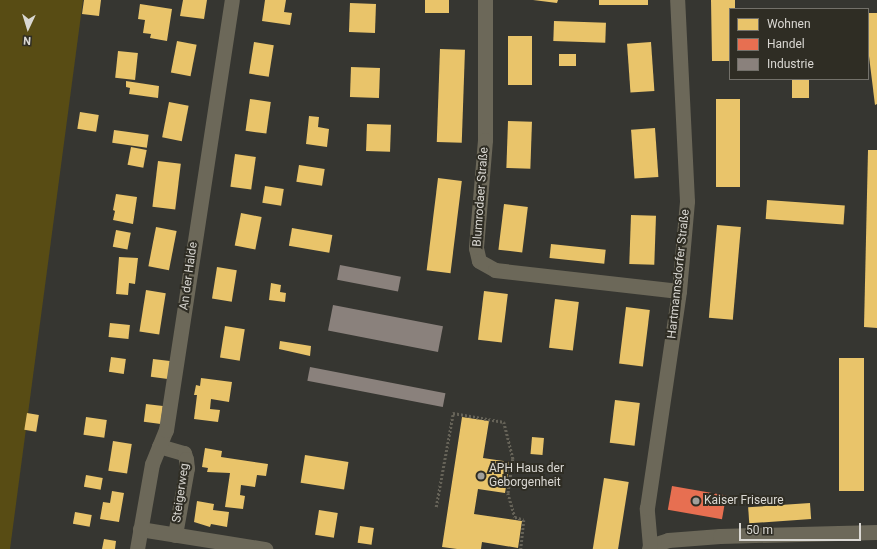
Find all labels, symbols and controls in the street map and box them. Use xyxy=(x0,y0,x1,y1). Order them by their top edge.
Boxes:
north arrow xyxy=(8,8,48,48)
legend xyxy=(729,8,869,80)
text: Wohnen xyxy=(767,17,811,31)
text: N xyxy=(23,34,31,47)
text: Handel xyxy=(767,37,805,51)
text: Industrie xyxy=(767,57,814,71)
street label: Blumrodaer Straße xyxy=(470,147,492,247)
street label: Hartmannsdorfer Straße xyxy=(665,209,693,339)
street label: An der Halde xyxy=(177,241,201,311)
street label: Steigerweg xyxy=(170,462,192,524)
place label: APH Haus der Geborgenheit xyxy=(489,462,564,490)
marker: APH Haus der Geborgenheit xyxy=(476,471,486,481)
place label: Kaiser Friseure xyxy=(704,494,784,508)
marker: Kaiser Friseure xyxy=(691,496,701,506)
scale bar xyxy=(741,515,863,541)
text: 50 m xyxy=(746,523,773,537)

